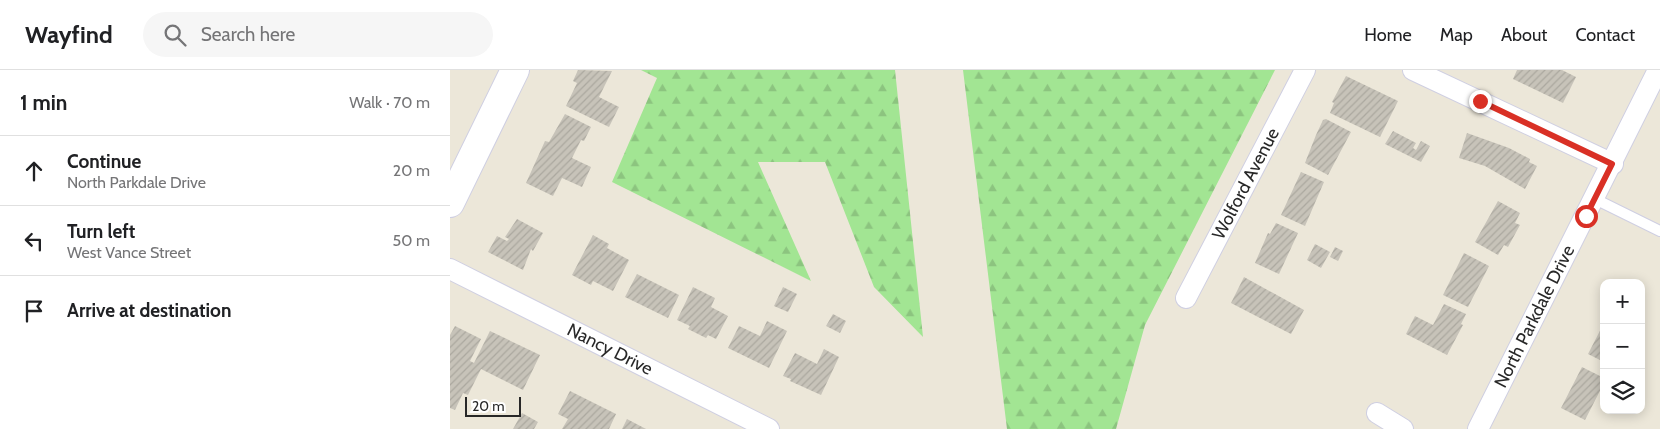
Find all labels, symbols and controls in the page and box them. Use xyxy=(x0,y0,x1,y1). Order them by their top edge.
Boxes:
search box xyxy=(143,12,493,57)
text: Wayfind xyxy=(25,20,113,49)
icon: search xyxy=(161,21,189,49)
text: Search here xyxy=(201,23,295,46)
text: Home xyxy=(1364,24,1412,46)
text: Map xyxy=(1440,24,1473,46)
text: About xyxy=(1501,24,1547,46)
text: Contact xyxy=(1575,24,1635,46)
text: 1 min xyxy=(20,90,67,115)
route end xyxy=(1469,90,1492,113)
text: Walk · 70 m xyxy=(349,93,430,112)
street label: Wolford Avenue xyxy=(1208,124,1284,243)
text: Continue xyxy=(67,150,141,173)
icon: ahead xyxy=(20,157,48,185)
text: 20 m xyxy=(393,161,430,180)
text: North Parkdale Drive xyxy=(67,173,206,192)
route start xyxy=(1575,205,1598,228)
text: Turn left xyxy=(67,220,135,243)
icon: left xyxy=(20,227,48,255)
text: 50 m xyxy=(393,231,430,250)
street label: North Parkdale Drive xyxy=(1490,241,1579,391)
text: West Vance Street xyxy=(67,243,191,262)
map controls xyxy=(1600,279,1645,414)
button: + xyxy=(1600,279,1645,324)
icon: arrive xyxy=(20,297,48,325)
text: Arrive at destination xyxy=(67,299,231,322)
street label: Nancy Drive xyxy=(564,319,656,380)
button: − xyxy=(1600,324,1645,369)
button: layers xyxy=(1600,369,1645,414)
scale bar xyxy=(465,394,521,417)
text: 20 m xyxy=(472,397,505,415)

